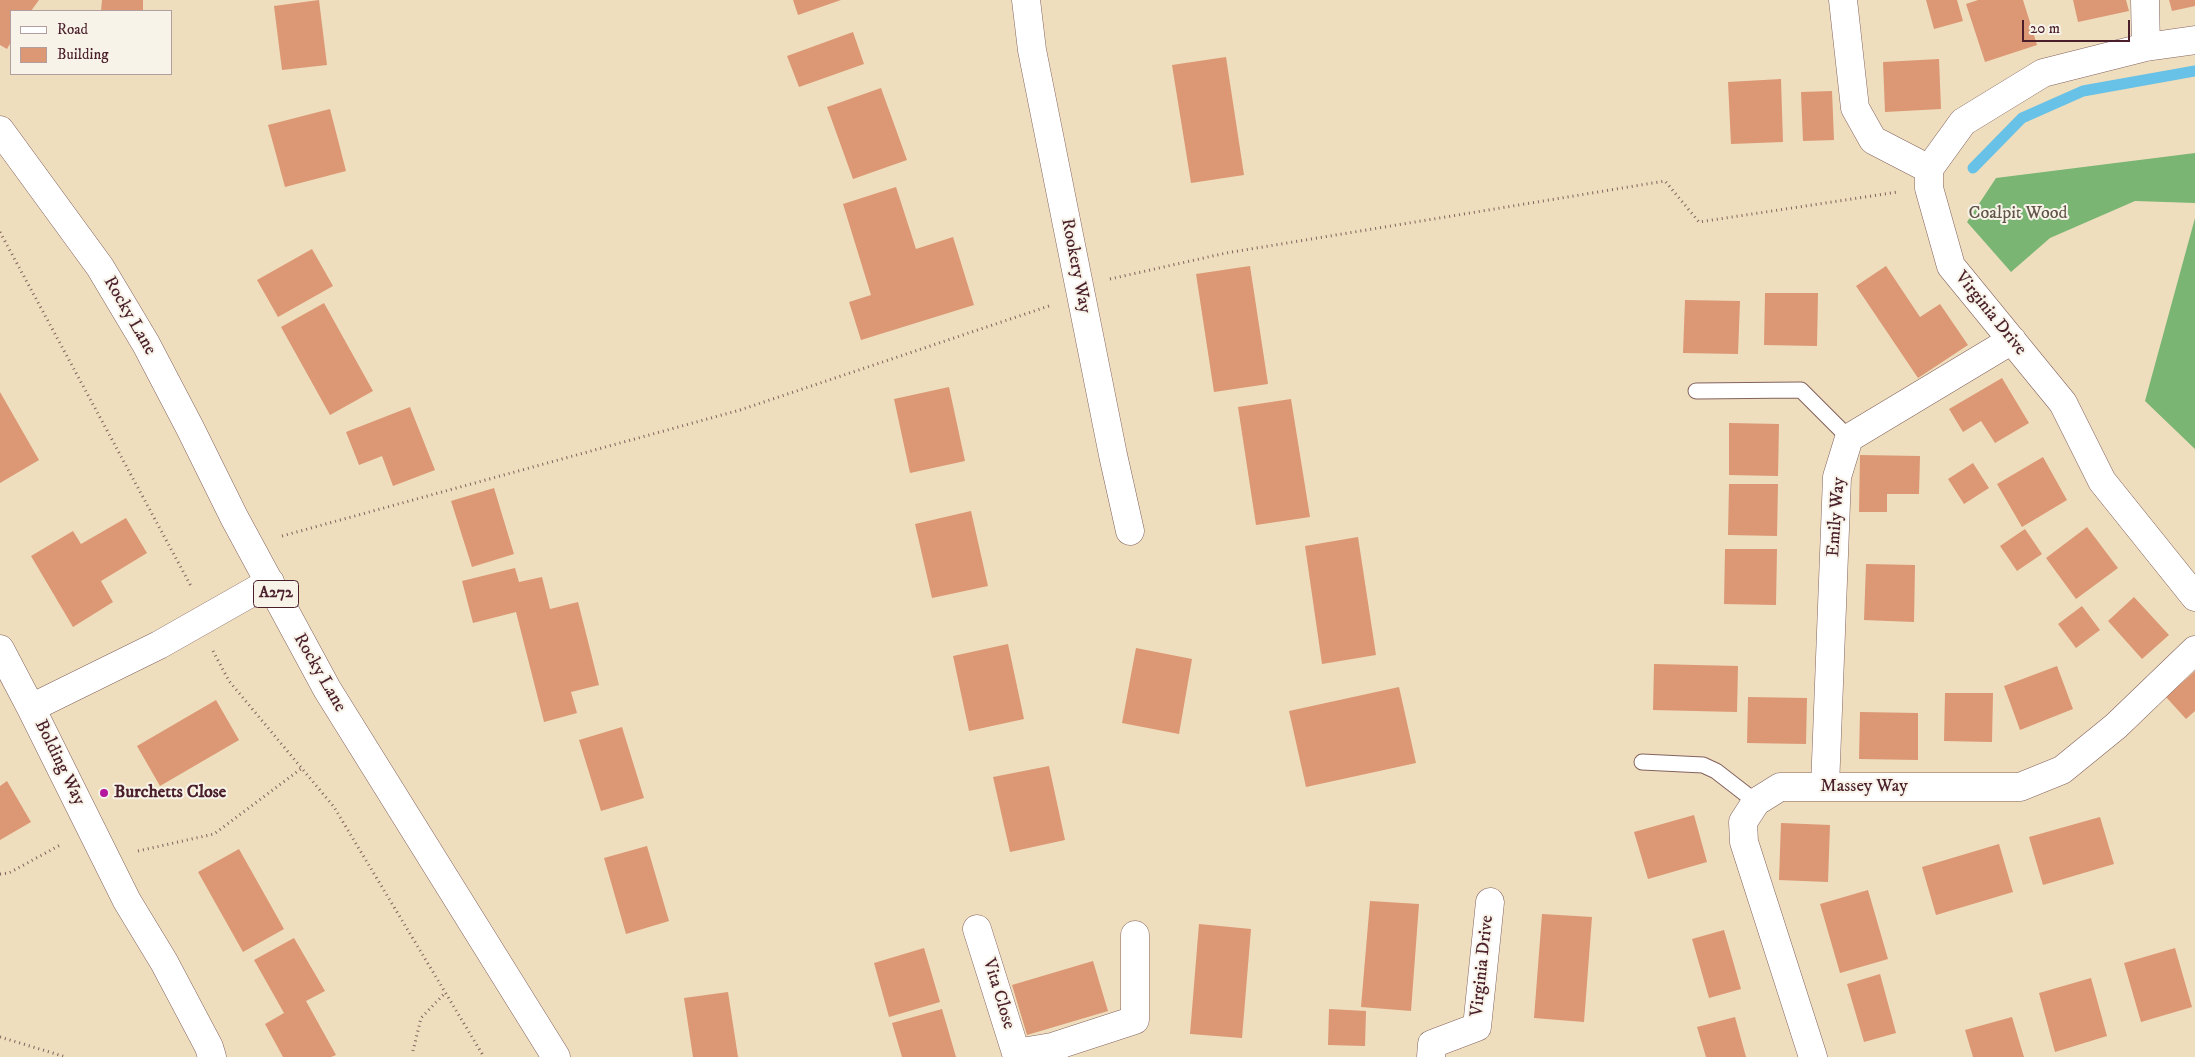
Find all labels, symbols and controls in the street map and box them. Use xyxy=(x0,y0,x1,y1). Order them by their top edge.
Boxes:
legend xyxy=(10,10,172,75)
scale bar xyxy=(2025,10,2132,42)
text: 20 m xyxy=(2030,19,2060,38)
text: Road xyxy=(57,20,88,39)
text: Building xyxy=(57,45,109,64)
park label: Coalpit Wood xyxy=(1968,203,2068,225)
street label: Rookery Way xyxy=(1055,217,1095,315)
street label: Virginia Drive xyxy=(1950,268,2030,360)
street label: Rocky Lane xyxy=(98,273,160,359)
street label: Emily Way xyxy=(1823,476,1851,558)
road number: A272 xyxy=(254,580,298,608)
street label: Rocky Lane xyxy=(288,630,350,716)
street label: Bolding Way xyxy=(29,717,89,809)
street label: Massey Way xyxy=(1820,776,1908,798)
place label: Burchetts Close xyxy=(114,782,226,804)
marker: Burchetts Close xyxy=(98,787,110,799)
street label: Virginia Drive xyxy=(1467,914,1499,1018)
street label: Vita Close xyxy=(977,956,1019,1032)

